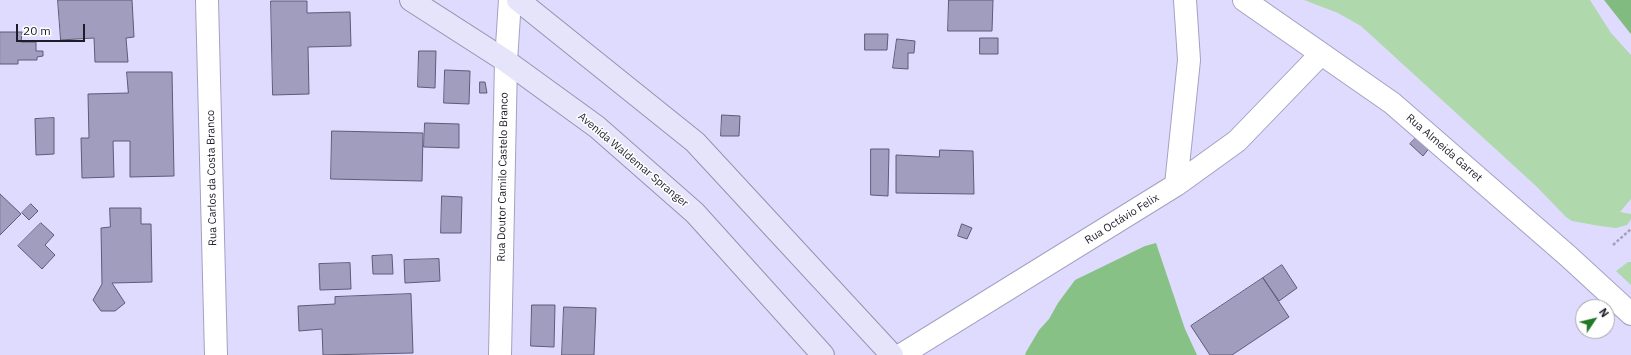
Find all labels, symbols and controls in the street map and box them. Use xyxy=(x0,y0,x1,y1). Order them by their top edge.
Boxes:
scale bar xyxy=(18,16,87,42)
text: 20 m xyxy=(23,23,51,38)
street label: Rua Doutor Camilo Castelo Branco xyxy=(495,92,511,262)
street label: Rua Carlos da Costa Branco xyxy=(204,110,220,246)
street label: Avenida Waldemar Spranger xyxy=(575,110,691,210)
street label: Rua Almeida Garret xyxy=(1403,111,1485,185)
street label: Rua Octávio Felix xyxy=(1083,191,1161,247)
north arrow xyxy=(1575,299,1615,339)
text: N xyxy=(1596,305,1612,320)

